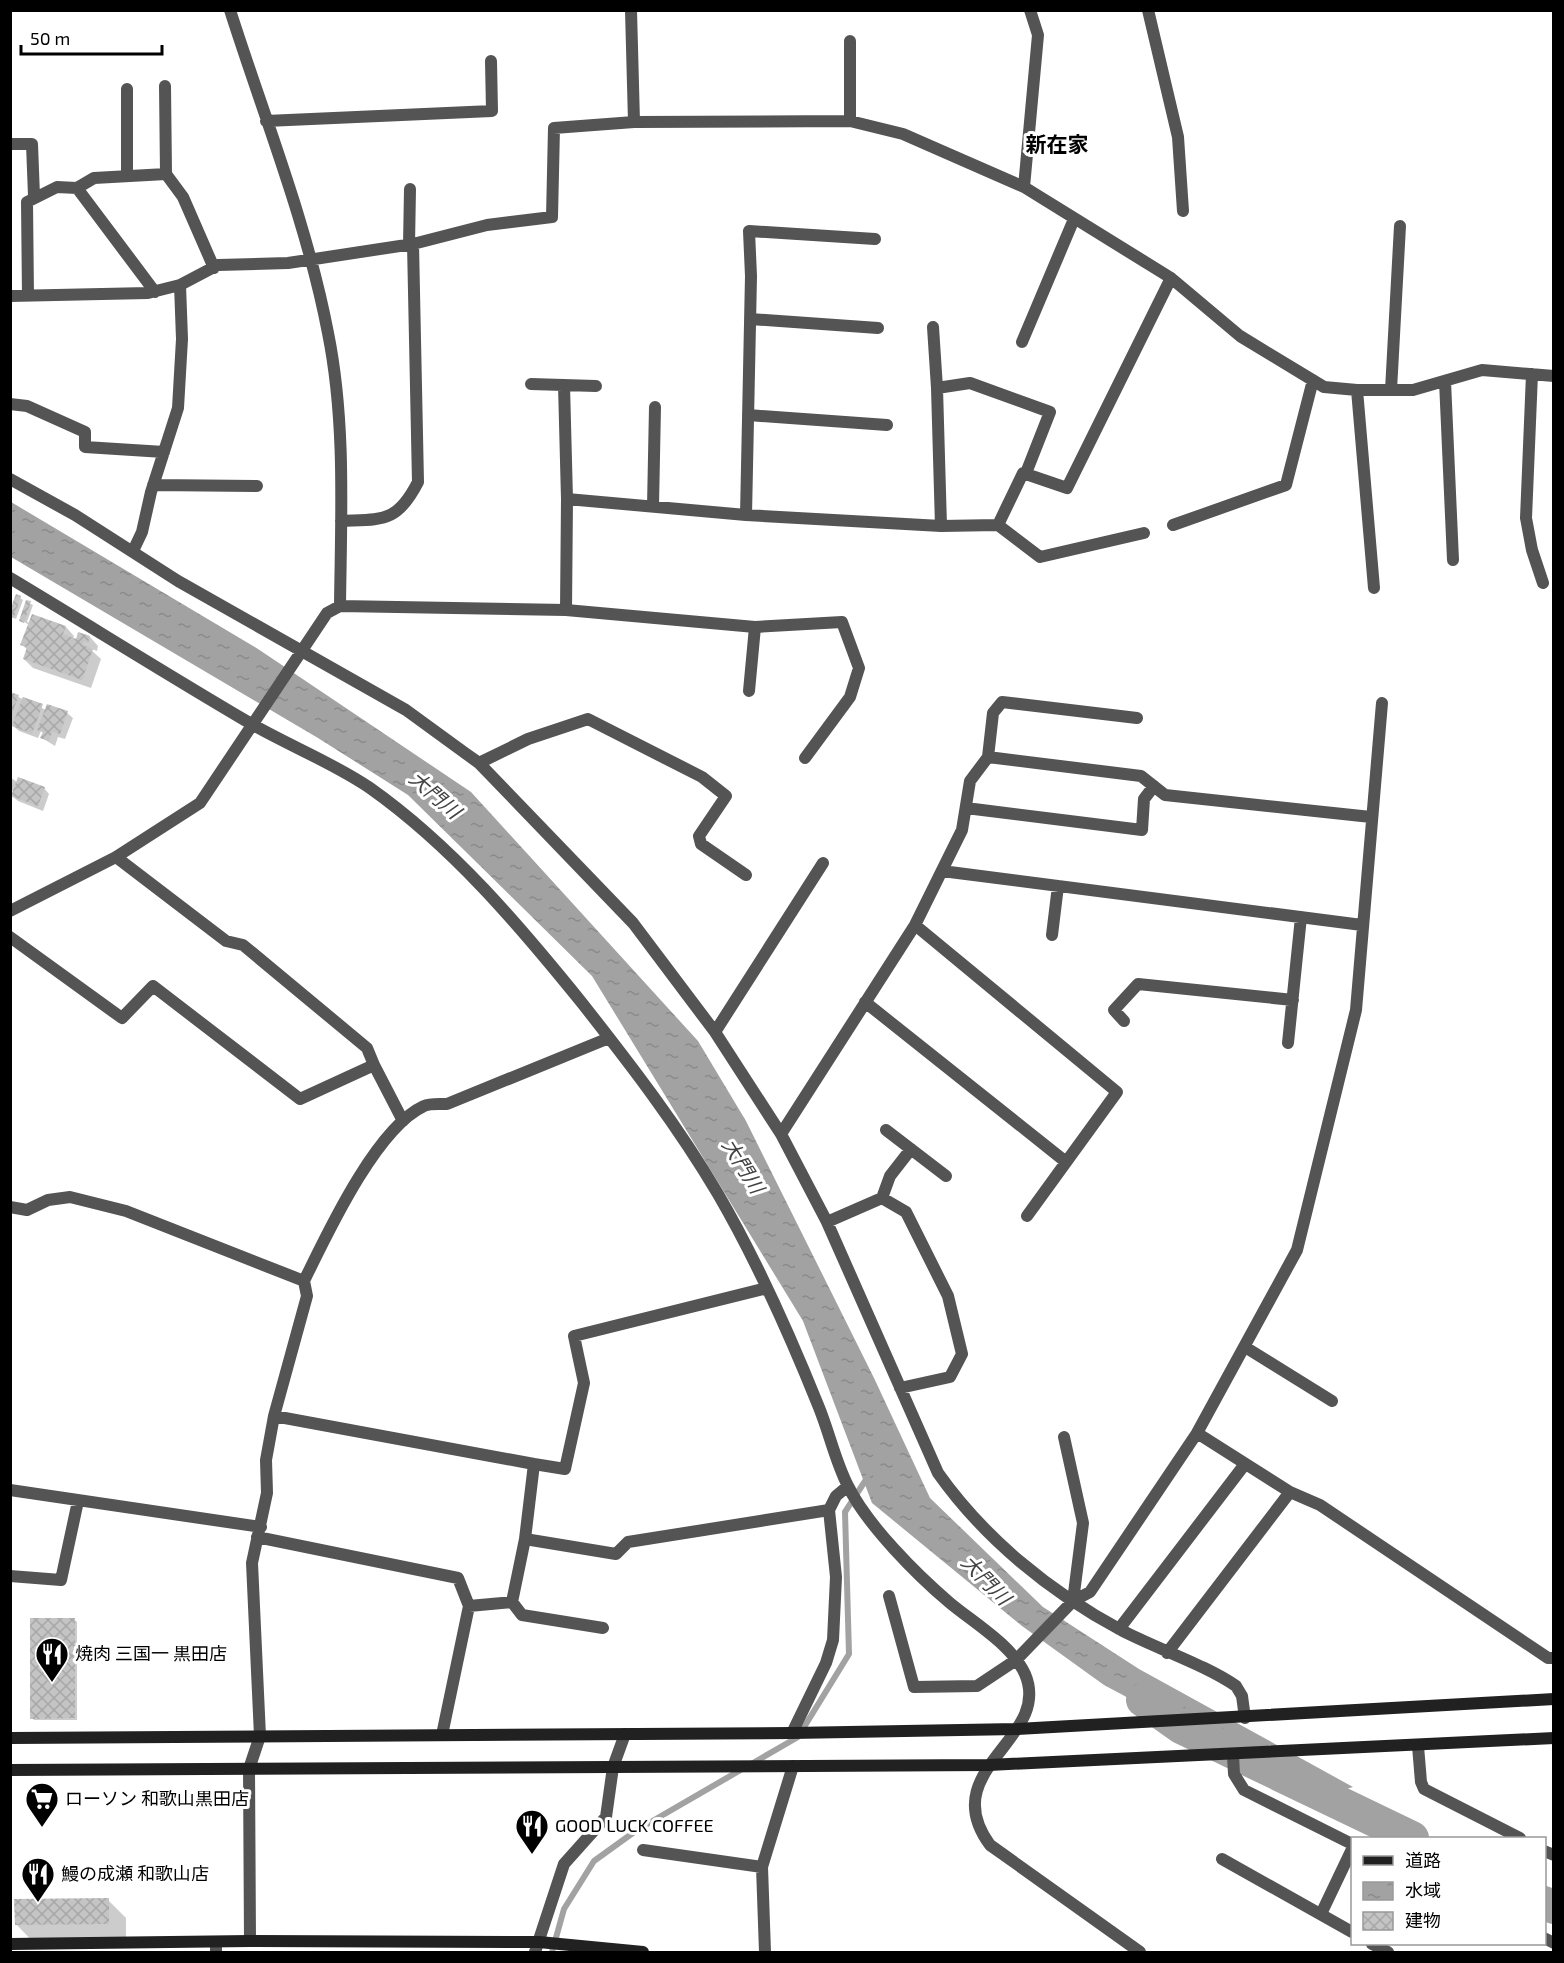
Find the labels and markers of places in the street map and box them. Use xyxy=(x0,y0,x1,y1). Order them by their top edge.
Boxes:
restaurant icon: 焼肉 三国一 黒田店 xyxy=(34,1636,70,1683)
place label: 焼肉 三国一 黒田店 xyxy=(75,1642,227,1664)
supermarket icon: ローソン 和歌山黒田店 xyxy=(24,1781,60,1828)
place label: ローソン 和歌山黒田店 xyxy=(65,1787,249,1809)
restaurant icon: GOOD LUCK COFFEE xyxy=(514,1808,550,1855)
place label: GOOD LUCK COFFEE xyxy=(555,1814,714,1836)
restaurant icon: 鰻の成瀬 和歌山店 xyxy=(20,1856,56,1903)
place label: 鰻の成瀬 和歌山店 xyxy=(61,1862,209,1884)

